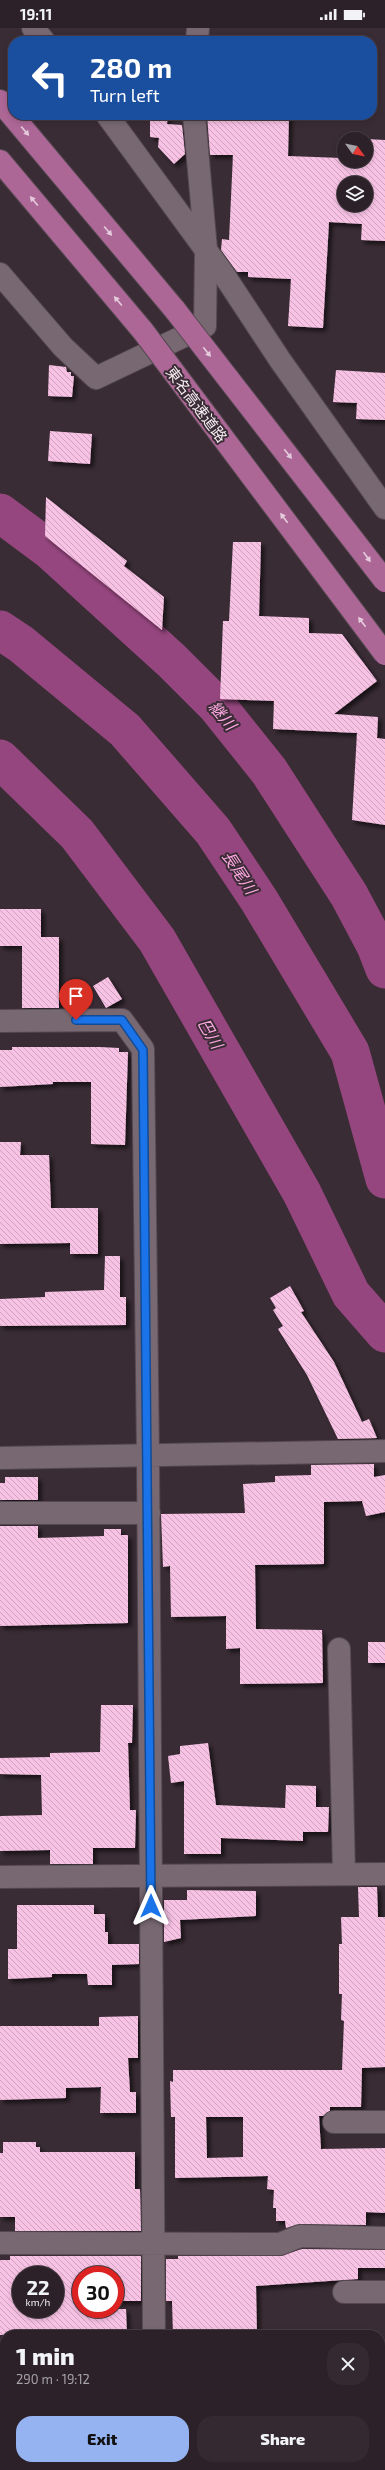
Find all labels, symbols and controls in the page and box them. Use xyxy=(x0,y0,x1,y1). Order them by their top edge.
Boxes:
text: 19:11 xyxy=(20,5,52,23)
text: 280 m xyxy=(90,50,172,84)
icon: left xyxy=(24,52,76,104)
text: Turn left xyxy=(90,84,160,106)
one-way arrow xyxy=(21,126,30,136)
north arrow xyxy=(337,132,373,168)
map controls xyxy=(337,132,373,212)
button: layers xyxy=(337,176,373,212)
one-way arrow xyxy=(30,196,39,207)
one-way arrow xyxy=(104,225,113,236)
one-way arrow xyxy=(114,296,122,307)
one-way arrow xyxy=(203,346,212,357)
street label: 東名高速道路 xyxy=(163,363,231,445)
one-way arrow xyxy=(283,448,292,459)
one-way arrow xyxy=(279,513,288,524)
one-way arrow xyxy=(363,551,371,562)
one-way arrow xyxy=(357,617,366,628)
water label: 継川 xyxy=(205,697,242,735)
water label: 長尾川 xyxy=(219,847,262,899)
pin xyxy=(59,979,93,1020)
icon: arrive xyxy=(65,985,87,1007)
water label: 巴川 xyxy=(195,1014,228,1053)
position arrow xyxy=(130,1885,172,1927)
speed limit sign: 30 xyxy=(72,2266,124,2318)
text: 22 xyxy=(26,2275,50,2299)
text: km/h xyxy=(26,2296,50,2308)
text: 1 min xyxy=(16,2341,75,2370)
button: close xyxy=(327,2343,369,2385)
text: 290 m · 19:12 xyxy=(16,2371,90,2387)
button: Exit xyxy=(16,2416,189,2462)
button: Share xyxy=(197,2416,369,2462)

